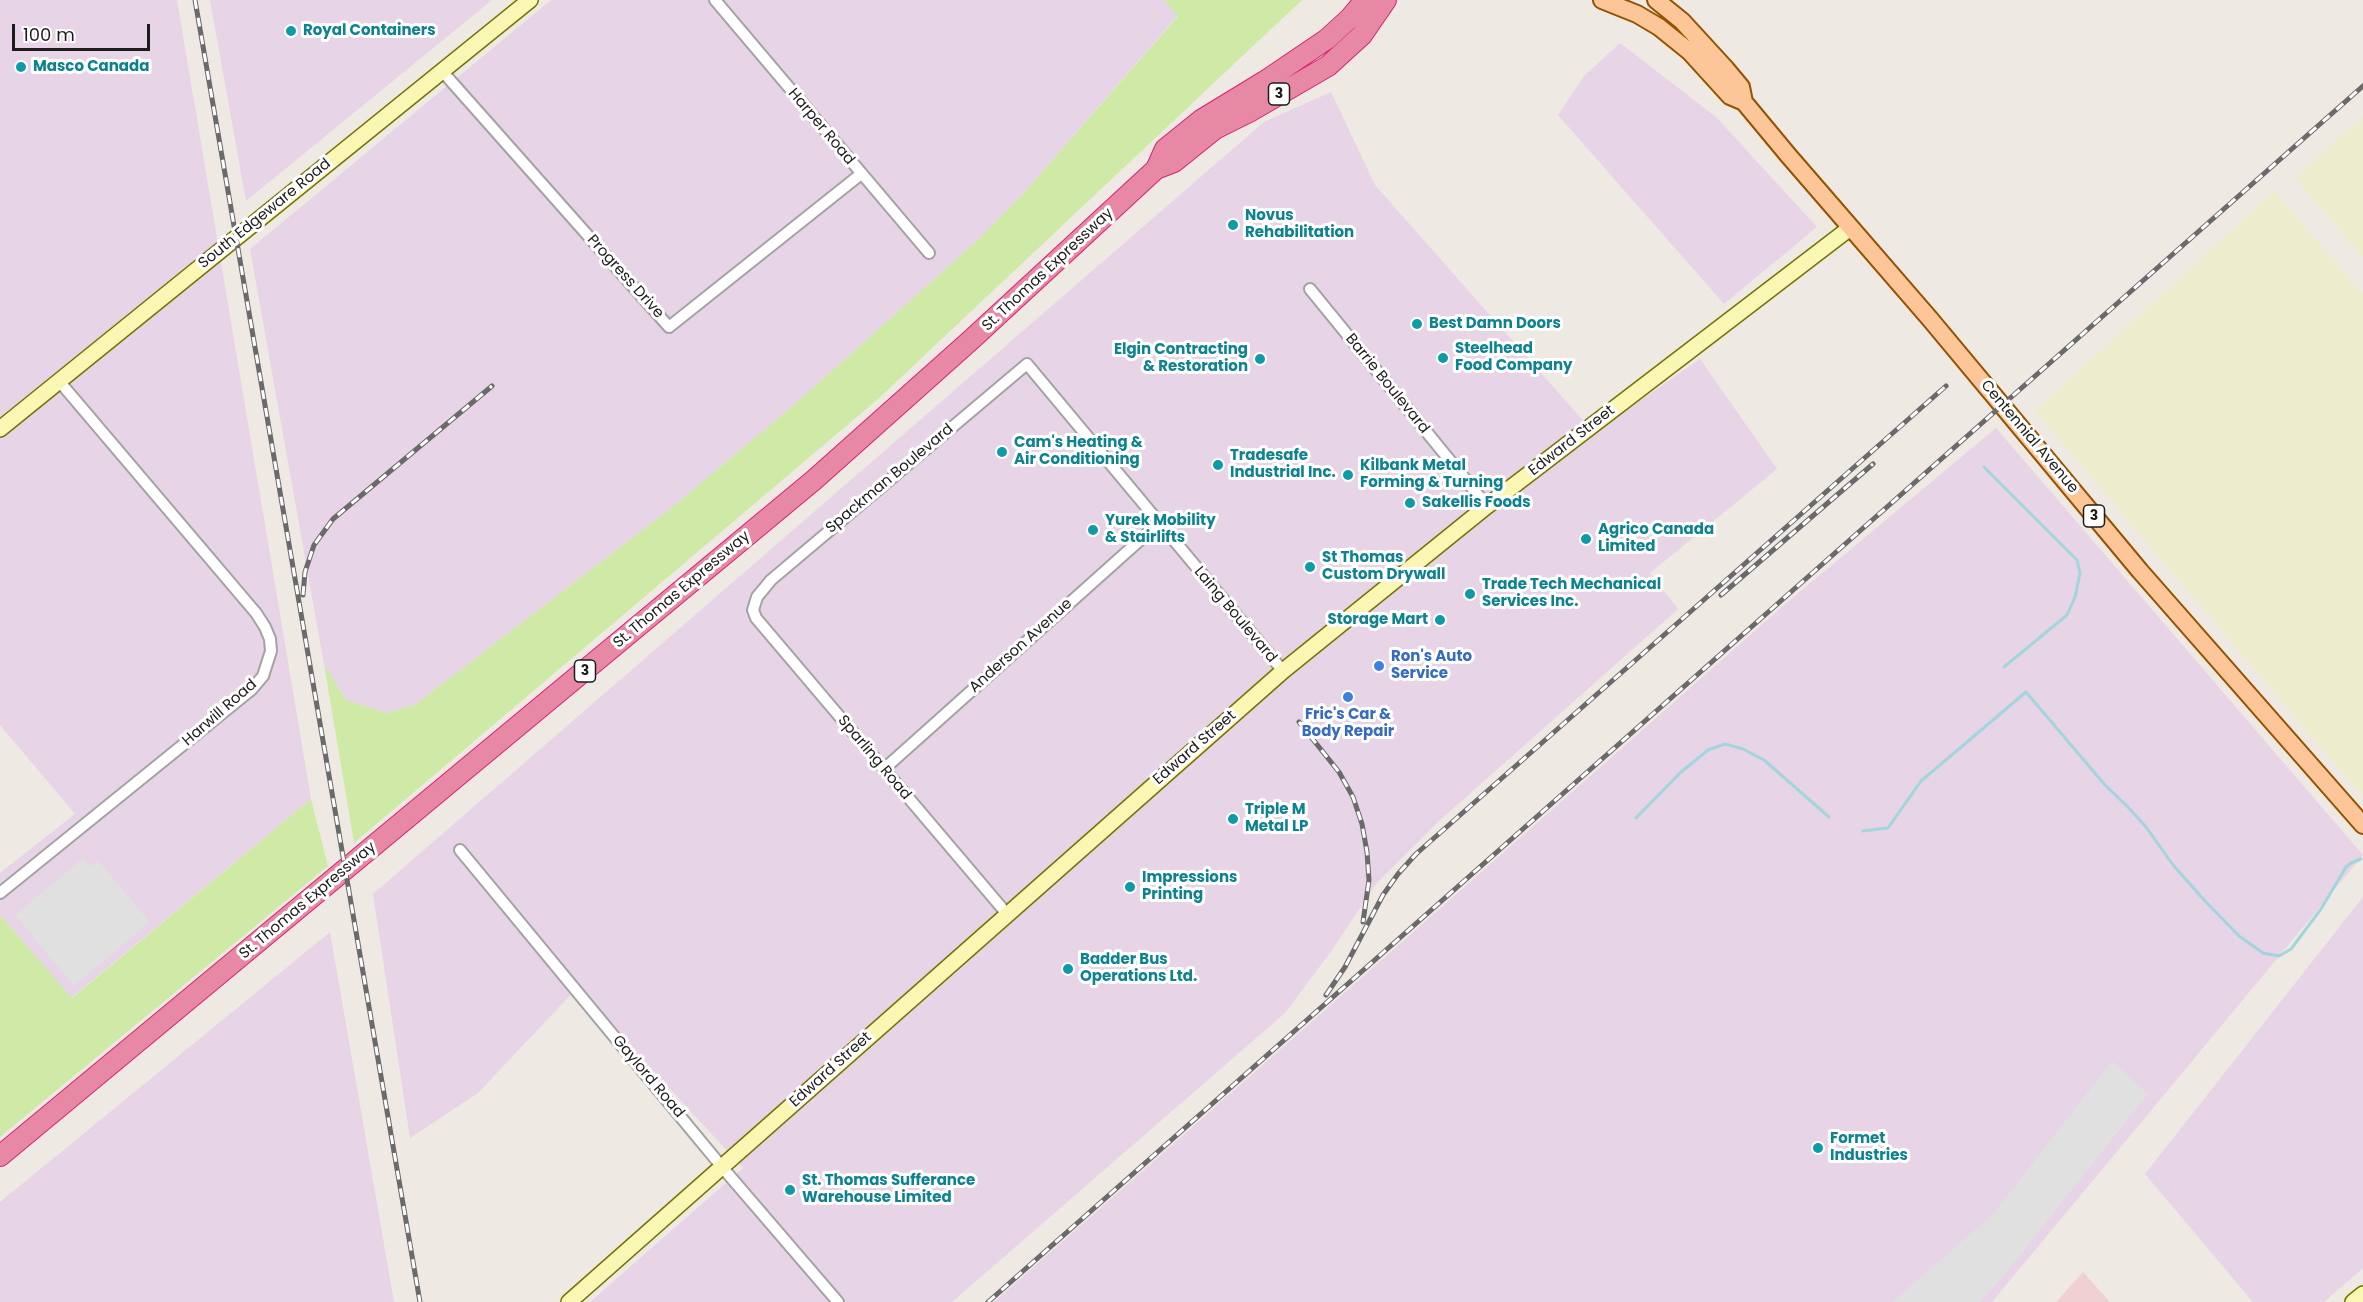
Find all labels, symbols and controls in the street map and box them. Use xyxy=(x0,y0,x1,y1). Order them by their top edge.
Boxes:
scale bar xyxy=(15,12,153,50)
text: 100 m xyxy=(23,22,75,47)
place label: Royal Containers xyxy=(303,22,436,40)
marker: Royal Containers xyxy=(284,24,298,38)
place label: Masco Canada xyxy=(33,58,149,76)
marker: Masco Canada xyxy=(14,60,28,74)
road number: 3 xyxy=(1268,83,1290,105)
street label: Harper Road xyxy=(784,85,858,169)
street label: South Edgeware Road xyxy=(195,155,335,273)
street label: St. Thomas Expressway xyxy=(979,205,1117,335)
place label: Novus Rehabilitation xyxy=(1245,207,1354,242)
marker: Novus Rehabilitation xyxy=(1226,218,1240,232)
street label: Progress Drive xyxy=(583,232,667,322)
place label: Best Damn Doors xyxy=(1429,315,1561,333)
marker: Best Damn Doors xyxy=(1410,317,1424,331)
street label: Barrie Boulevard xyxy=(1341,330,1433,438)
place label: Steelhead Food Company xyxy=(1455,340,1573,375)
place label: Elgin Contracting & Restoration xyxy=(1114,341,1248,376)
marker: Steelhead Food Company xyxy=(1436,351,1450,365)
marker: Elgin Contracting & Restoration xyxy=(1253,352,1267,366)
street label: Centennial Avenue xyxy=(1976,377,2082,497)
street label: Edward Street xyxy=(1526,402,1618,480)
street label: Spackman Boulevard xyxy=(823,420,957,538)
place label: Cam's Heating & Air Conditioning xyxy=(1014,434,1143,469)
marker: Cam's Heating & Air Conditioning xyxy=(995,445,1009,459)
place label: Tradesafe Industrial Inc. xyxy=(1230,447,1336,482)
place label: Kilbank Metal Forming & Turning xyxy=(1360,457,1503,492)
marker: Tradesafe Industrial Inc. xyxy=(1211,458,1225,472)
marker: Kilbank Metal Forming & Turning xyxy=(1341,468,1355,482)
place label: Sakellis Foods xyxy=(1422,494,1531,512)
marker: Sakellis Foods xyxy=(1403,496,1417,510)
road number: 3 xyxy=(2084,505,2104,527)
place label: Yurek Mobility & Stairlifts xyxy=(1105,512,1216,547)
place label: Agrico Canada Limited xyxy=(1598,521,1714,556)
marker: Yurek Mobility & Stairlifts xyxy=(1086,523,1100,537)
street label: St. Thomas Expressway xyxy=(610,528,754,652)
marker: Agrico Canada Limited xyxy=(1579,532,1593,546)
place label: St Thomas Custom Drywall xyxy=(1322,549,1445,584)
marker: St Thomas Custom Drywall xyxy=(1303,560,1317,574)
street label: Laing Boulevard xyxy=(1190,563,1280,667)
place label: Trade Tech Mechanical Services Inc. xyxy=(1482,576,1661,611)
marker: Trade Tech Mechanical Services Inc. xyxy=(1463,587,1477,601)
street label: Anderson Avenue xyxy=(966,595,1076,697)
place label: Storage Mart xyxy=(1327,611,1428,629)
marker: Storage Mart xyxy=(1433,613,1447,627)
place label: Ron's Auto Service xyxy=(1391,648,1472,683)
marker: Ron's Auto Service xyxy=(1372,659,1386,673)
road number: 3 xyxy=(574,660,596,682)
street label: Harwill Road xyxy=(179,676,261,750)
marker: Fric's Car & Body Repair xyxy=(1341,690,1355,704)
place label: Fric's Car & Body Repair xyxy=(1302,706,1394,741)
street label: Edward Street xyxy=(1150,707,1240,789)
street label: Sparling Road xyxy=(833,712,915,804)
place label: Triple M Metal LP xyxy=(1245,801,1308,836)
marker: Triple M Metal LP xyxy=(1226,812,1240,826)
street label: St. Thomas Expressway xyxy=(236,839,380,963)
place label: Impressions Printing xyxy=(1142,869,1237,904)
marker: Impressions Printing xyxy=(1123,880,1137,894)
place label: Badder Bus Operations Ltd. xyxy=(1080,951,1197,986)
marker: Badder Bus Operations Ltd. xyxy=(1061,962,1075,976)
street label: Edward Street xyxy=(786,1029,876,1111)
street label: Gaylord Road xyxy=(608,1032,688,1122)
place label: Formet Industries xyxy=(1830,1130,1908,1165)
marker: Formet Industries xyxy=(1811,1141,1825,1155)
place label: St. Thomas Sufferance Warehouse Limited xyxy=(802,1172,975,1207)
marker: St. Thomas Sufferance Warehouse Limited xyxy=(783,1183,797,1197)

